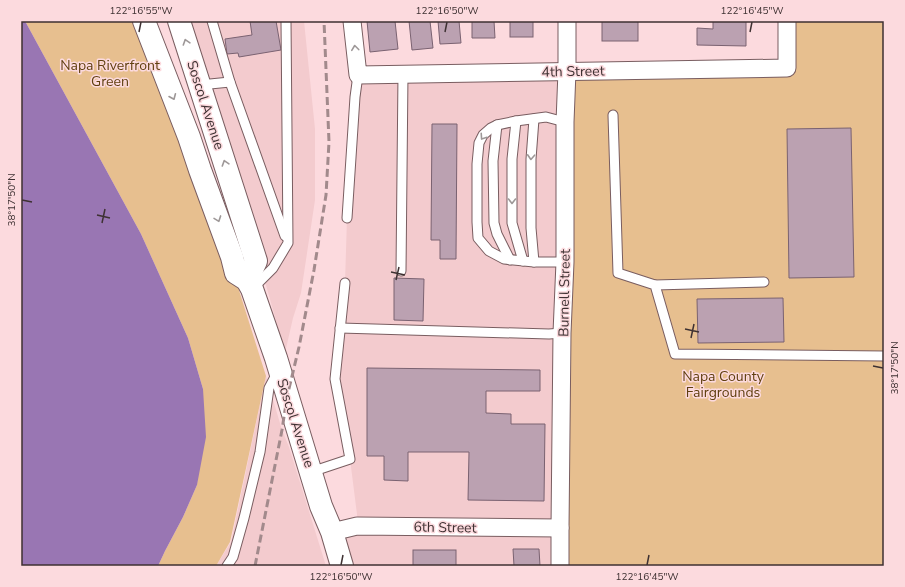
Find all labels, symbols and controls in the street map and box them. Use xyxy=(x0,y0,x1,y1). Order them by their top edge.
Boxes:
text: 122°16'55"W xyxy=(110,4,172,18)
text: 122°16'50"W xyxy=(416,4,478,18)
text: 122°16'45"W xyxy=(721,4,783,18)
one-way arrow xyxy=(182,39,191,46)
one-way arrow xyxy=(351,45,360,51)
park label: Napa Riverfront Green xyxy=(60,56,160,91)
street label: Soscol Avenue xyxy=(182,58,229,152)
street label: 4th Street xyxy=(541,61,605,82)
one-way arrow xyxy=(168,92,176,100)
one-way arrow xyxy=(480,133,487,140)
one-way arrow xyxy=(527,154,535,160)
one-way arrow xyxy=(221,160,230,167)
text: 38°17'50"N xyxy=(5,173,19,227)
one-way arrow xyxy=(508,198,516,204)
one-way arrow xyxy=(213,215,221,222)
street label: Burnell Street xyxy=(554,249,575,337)
text: 38°17'50"N xyxy=(888,341,902,395)
park label: Napa County Fairgrounds xyxy=(682,367,765,402)
street label: Soscol Avenue xyxy=(272,376,319,470)
street label: 6th Street xyxy=(413,517,477,538)
text: 122°16'50"W xyxy=(310,570,372,584)
text: 122°16'45"W xyxy=(616,570,678,584)

